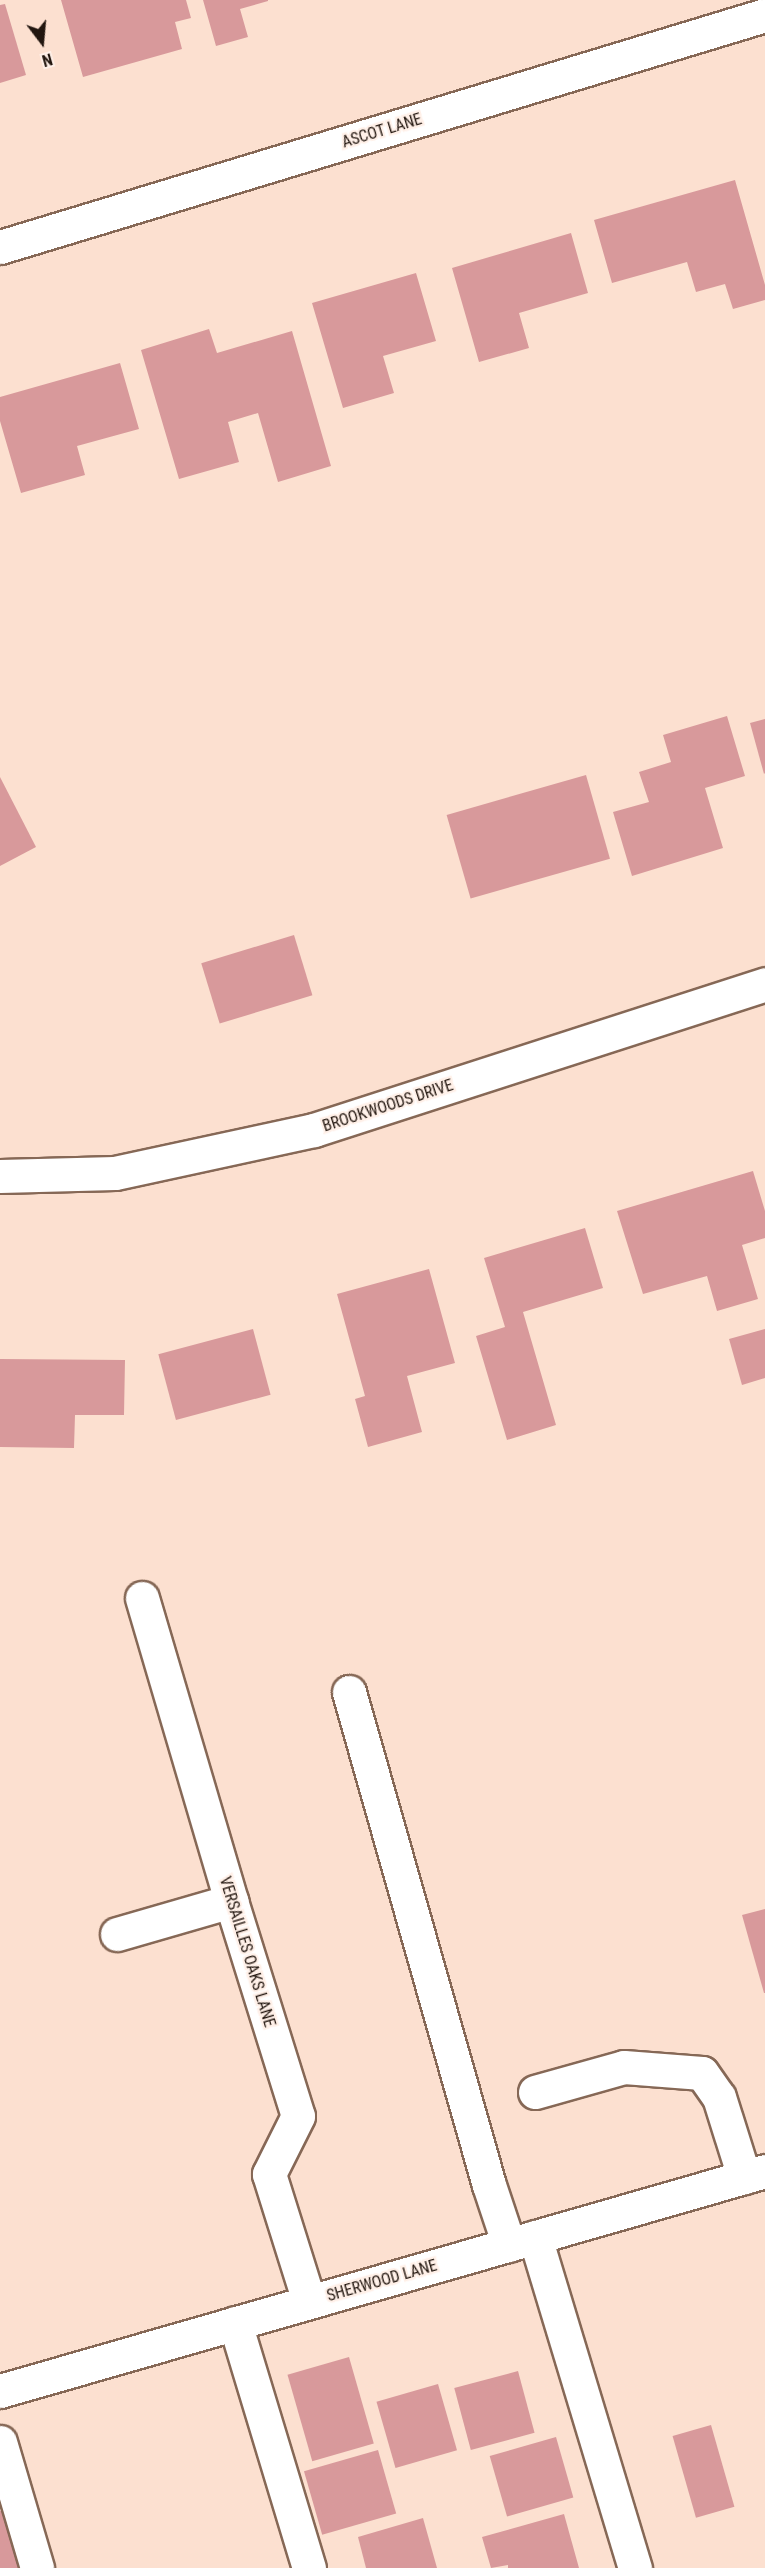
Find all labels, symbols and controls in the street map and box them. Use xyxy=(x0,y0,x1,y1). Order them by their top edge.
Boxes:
north arrow xyxy=(12,12,72,72)
text: N xyxy=(40,49,54,70)
street label: ASCOT LANE xyxy=(340,110,424,152)
street label: BROOKWOODS DRIVE xyxy=(320,1076,456,1136)
street label: VERSAILLES OAKS LANE xyxy=(215,1874,279,2030)
street label: SHERWOOD LANE xyxy=(325,2256,439,2306)

